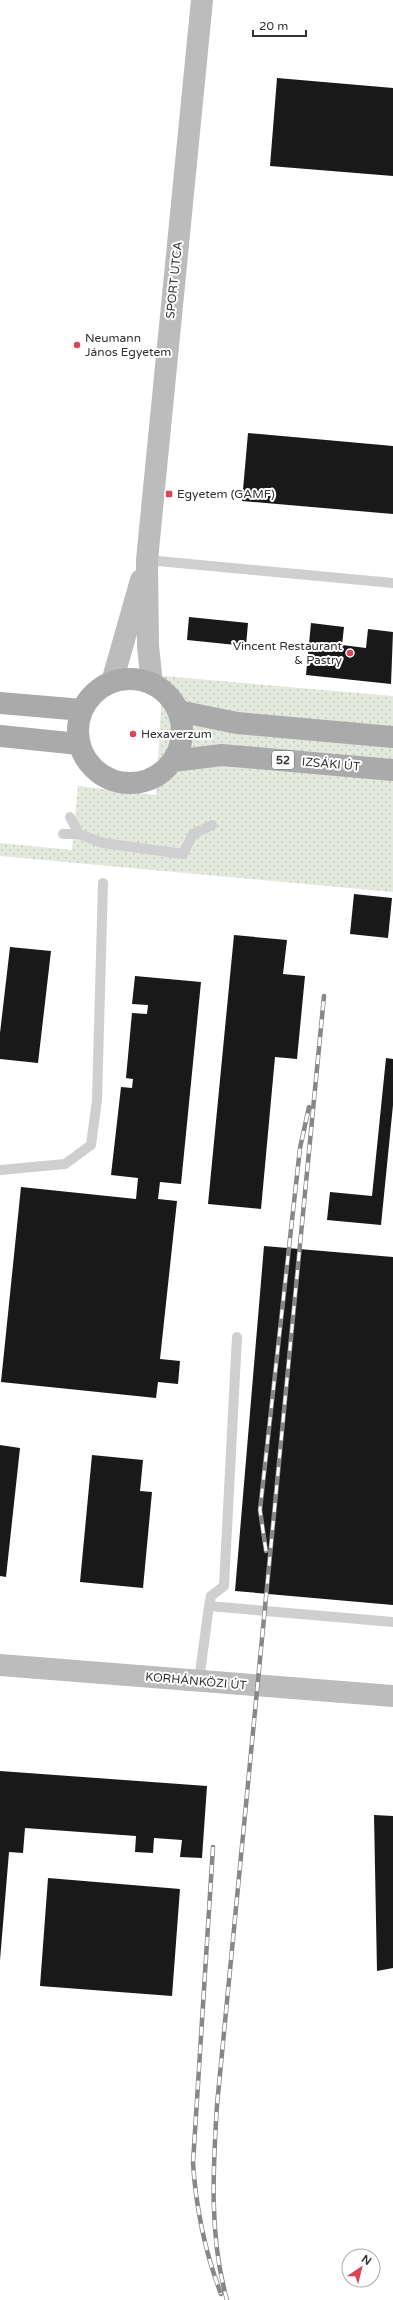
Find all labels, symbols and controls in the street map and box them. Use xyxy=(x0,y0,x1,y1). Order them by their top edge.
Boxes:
scale bar xyxy=(253,12,306,38)
text: 20 m xyxy=(259,19,288,33)
street label: SPORT UTCA xyxy=(163,241,185,319)
place label: Neumann János Egyetem xyxy=(85,331,171,359)
marker: Neumann János Egyetem xyxy=(72,340,82,350)
place label: Egyetem (GAMF) xyxy=(177,487,275,501)
marker: Egyetem (GAMF) xyxy=(164,489,174,499)
place label: Vincent Restaurant & Pastry xyxy=(233,639,343,667)
marker: Vincent Restaurant & Pastry xyxy=(345,648,355,658)
place label: Hexaverzum xyxy=(141,727,212,741)
marker: Hexaverzum xyxy=(128,729,138,739)
road number: 52 xyxy=(272,751,294,769)
street label: IZSÁKI ÚT xyxy=(301,754,361,774)
street label: KORHÁNKÖZI ÚT xyxy=(145,1670,248,1692)
north arrow xyxy=(341,2248,381,2288)
text: N xyxy=(359,2252,374,2268)

